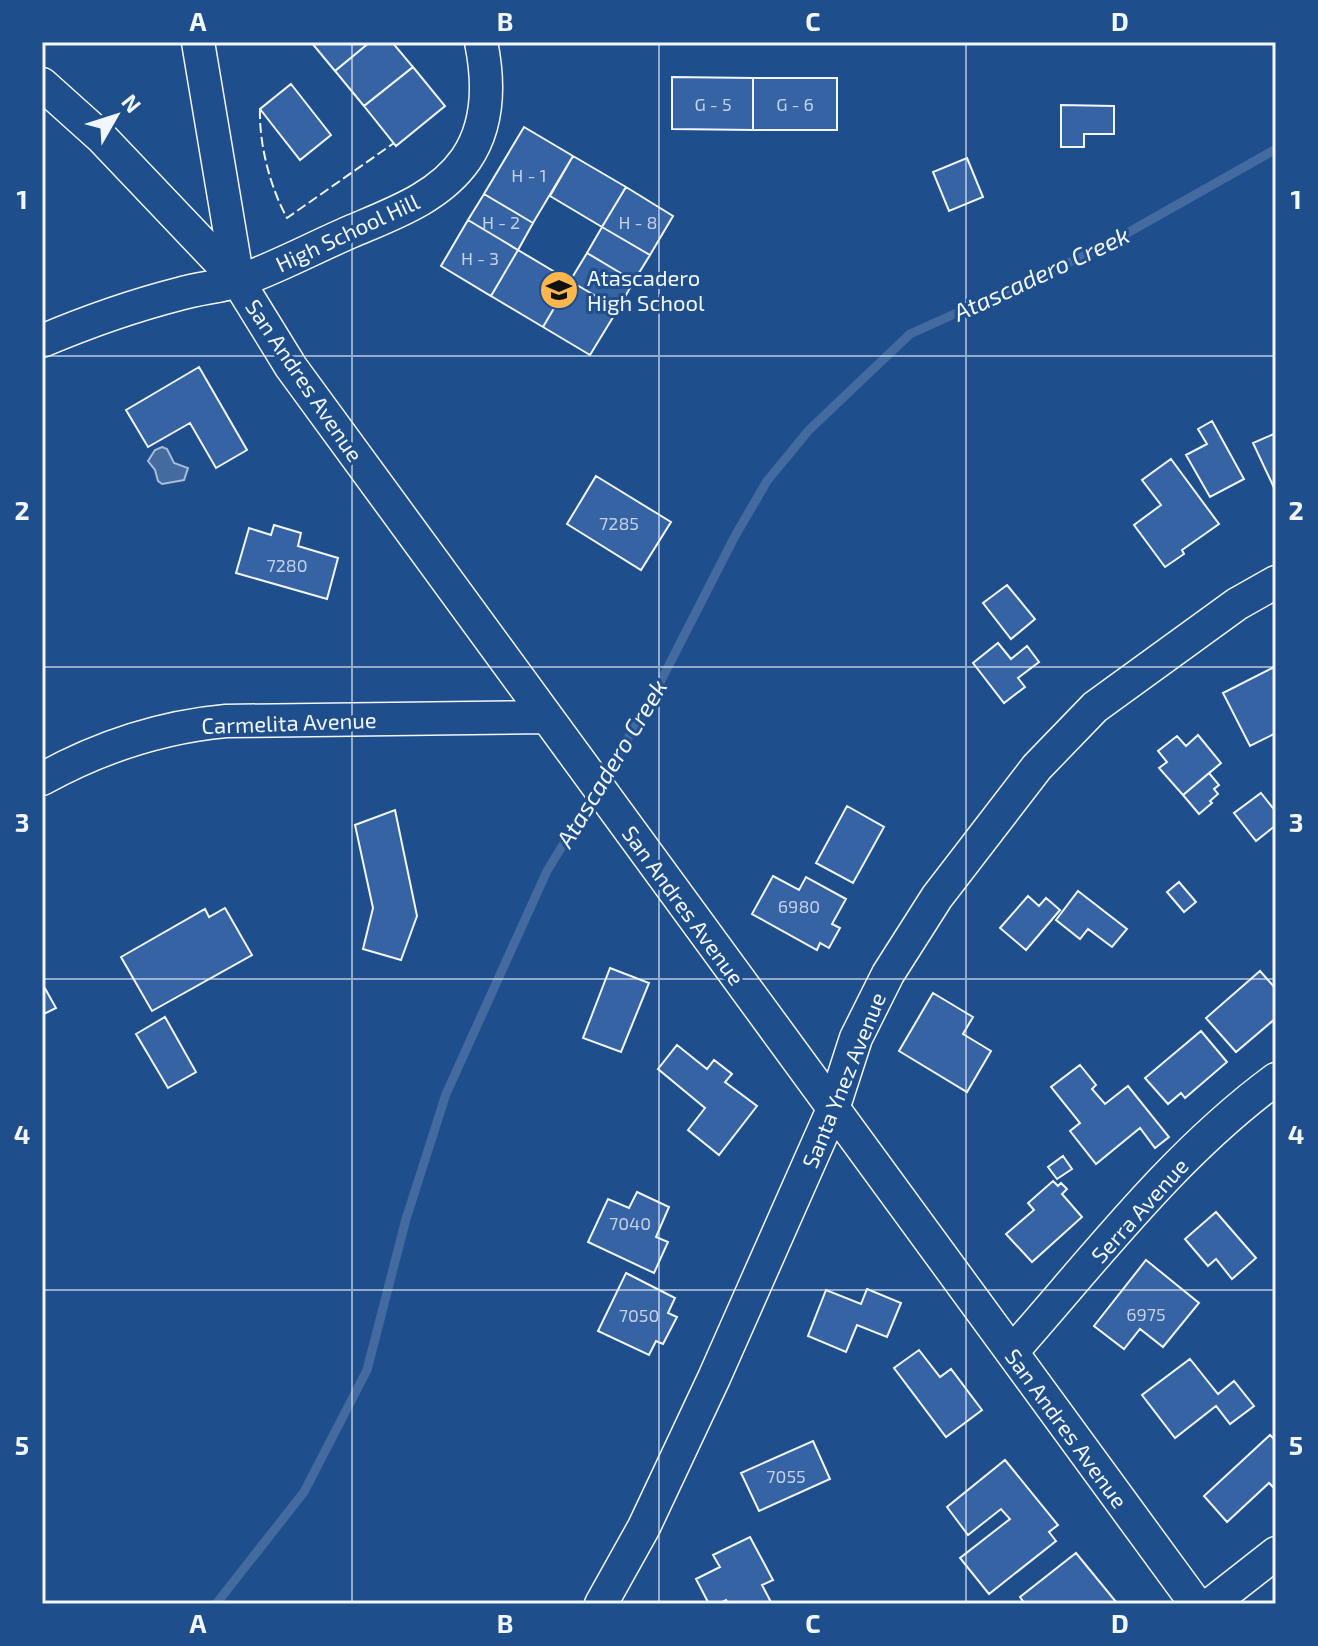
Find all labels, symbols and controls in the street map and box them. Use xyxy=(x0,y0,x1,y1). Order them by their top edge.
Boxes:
text: A xyxy=(190,5,207,36)
text: B xyxy=(497,5,513,36)
text: C xyxy=(805,5,821,36)
text: D xyxy=(1111,5,1129,36)
north arrow xyxy=(76,76,156,156)
text: N xyxy=(117,88,147,117)
house number: G - 5 xyxy=(694,93,732,115)
house number: G - 6 xyxy=(776,93,814,115)
house number: H - 1 xyxy=(511,164,547,186)
text: 1 xyxy=(16,183,28,214)
text: 1 xyxy=(1290,183,1302,214)
street label: High School Hill xyxy=(271,187,423,277)
house number: H - 2 xyxy=(482,211,520,233)
house number: H - 8 xyxy=(618,211,658,233)
water label: Atascadero Creek xyxy=(948,220,1134,327)
house number: H - 3 xyxy=(461,247,499,269)
place label: Atascadero High School xyxy=(587,264,705,315)
school or university icon: Atascadero High School xyxy=(538,269,580,311)
street label: San Andres Avenue xyxy=(241,294,369,466)
text: 2 xyxy=(14,494,30,525)
text: 2 xyxy=(1288,494,1304,525)
house number: 7285 xyxy=(599,512,639,534)
house number: 7280 xyxy=(266,554,308,576)
water label: Atascadero Creek xyxy=(549,674,673,853)
street label: Carmelita Avenue xyxy=(201,706,377,738)
text: 3 xyxy=(15,806,29,837)
text: 3 xyxy=(1289,806,1303,837)
street label: San Andres Avenue xyxy=(618,820,750,990)
house number: 6980 xyxy=(778,895,820,917)
street label: Santa Ynez Avenue xyxy=(796,988,890,1172)
text: 4 xyxy=(14,1118,30,1149)
text: 4 xyxy=(1288,1118,1304,1149)
street label: Serra Avenue xyxy=(1085,1152,1193,1268)
house number: 7040 xyxy=(609,1212,651,1234)
house number: 6975 xyxy=(1126,1303,1166,1325)
house number: 7050 xyxy=(619,1304,659,1326)
street label: San Andres Avenue xyxy=(1001,1343,1133,1513)
text: 5 xyxy=(15,1429,29,1460)
text: 5 xyxy=(1289,1429,1303,1460)
house number: 7055 xyxy=(766,1465,806,1487)
text: A xyxy=(190,1607,207,1638)
text: B xyxy=(497,1607,513,1638)
text: C xyxy=(805,1607,821,1638)
text: D xyxy=(1111,1607,1129,1638)

